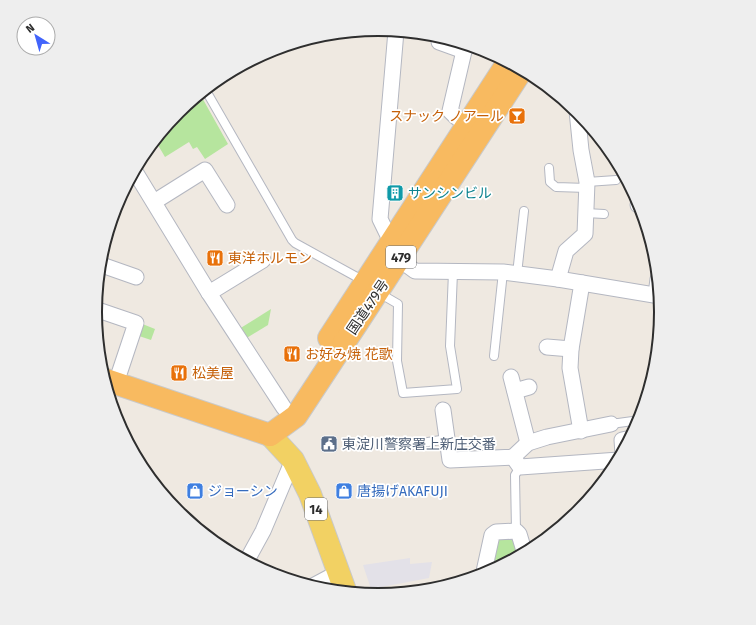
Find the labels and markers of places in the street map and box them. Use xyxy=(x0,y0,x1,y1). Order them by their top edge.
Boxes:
bar icon: スナック ノアール xyxy=(507,106,527,126)
place label: スナック ノアール xyxy=(389,108,504,125)
building icon: サンシンビル xyxy=(385,183,405,203)
place label: サンシンビル xyxy=(408,185,492,202)
restaurant icon: 東洋ホルモン xyxy=(205,248,225,268)
place label: 東洋ホルモン xyxy=(228,250,312,267)
restaurant icon: お好み焼 花歌 xyxy=(282,344,302,364)
place label: お好み焼 花歌 xyxy=(305,346,393,363)
restaurant icon: 松美屋 xyxy=(169,363,189,383)
place label: 松美屋 xyxy=(192,365,234,382)
public building icon: 東淀川警察署上新庄交番 xyxy=(319,434,339,454)
place label: 東淀川警察署上新庄交番 xyxy=(342,436,496,453)
shop icon: ジョーシン xyxy=(185,481,205,501)
shop icon: 唐揚げAKAFUJI xyxy=(334,481,354,501)
place label: ジョーシン xyxy=(208,483,278,500)
place label: 唐揚げAKAFUJI xyxy=(357,483,448,500)

